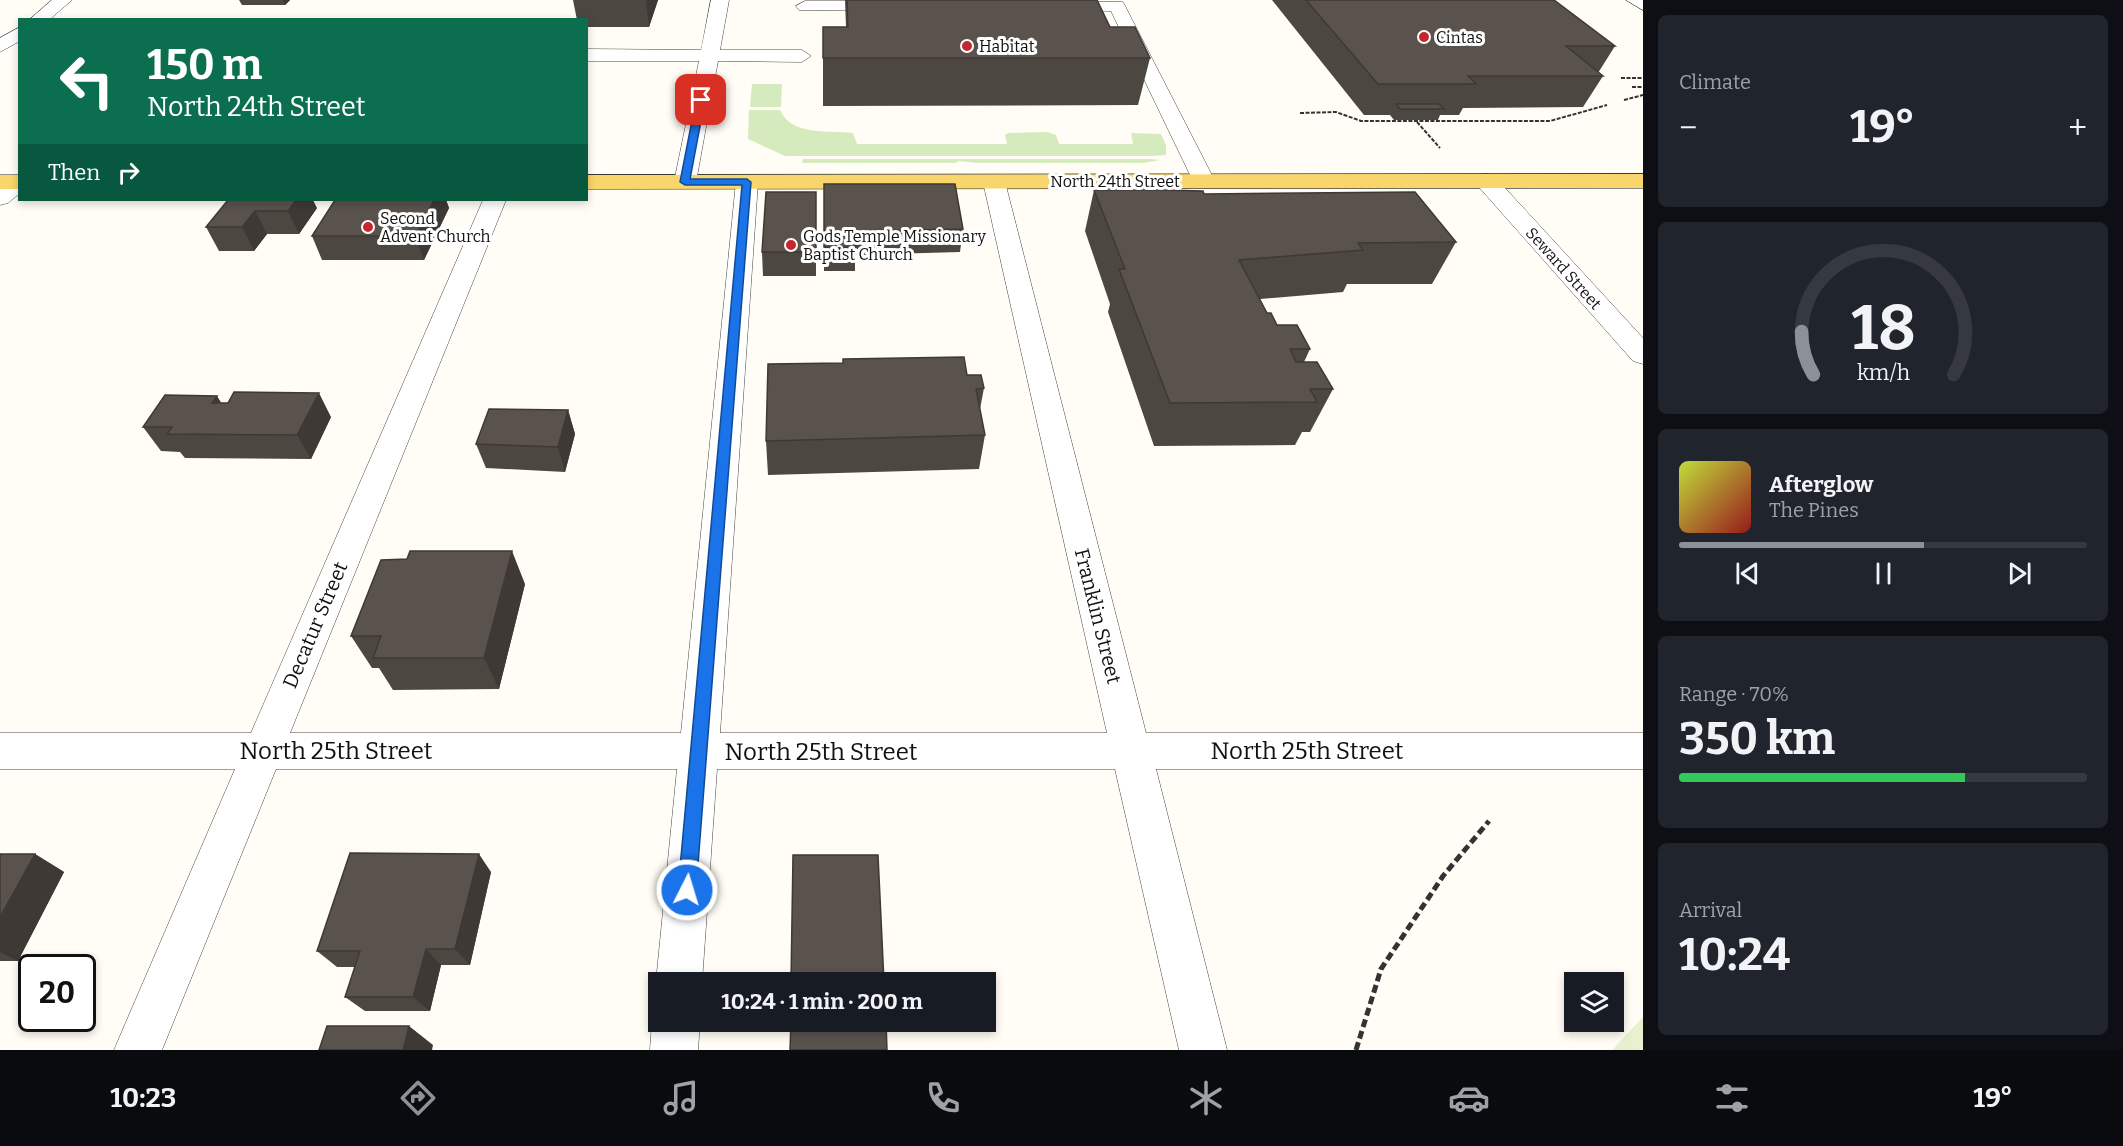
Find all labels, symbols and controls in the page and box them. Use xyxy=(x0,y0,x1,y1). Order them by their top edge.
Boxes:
place label: Cintas xyxy=(1436,28,1483,47)
marker: Cintas xyxy=(1417,30,1431,44)
place label: Habitat xyxy=(979,37,1035,56)
marker: Habitat xyxy=(960,39,974,53)
text: 150 m xyxy=(147,40,262,90)
icon: left xyxy=(48,42,126,120)
text: Climate xyxy=(1679,70,1751,94)
pin xyxy=(675,74,726,125)
icon: arrive xyxy=(684,83,717,116)
text: North 24th Street xyxy=(147,91,365,123)
text: 19° xyxy=(1850,100,1915,154)
text: − xyxy=(1679,108,1697,148)
text: + xyxy=(2068,108,2087,148)
icon: right xyxy=(112,156,145,189)
text: Then xyxy=(48,159,100,186)
street label: North 24th Street xyxy=(1050,172,1180,191)
place label: Second Advent Church xyxy=(380,209,491,246)
marker: Second Advent Church xyxy=(361,220,375,234)
street label: Seward Street xyxy=(1522,223,1605,313)
place label: Gods Temple Missionary Baptist Church xyxy=(803,227,986,264)
marker: Gods Temple Missionary Baptist Church xyxy=(784,238,798,252)
text: 18 xyxy=(1851,291,1915,366)
text: km/h xyxy=(1856,360,1910,386)
text: Afterglow xyxy=(1769,471,1873,498)
text: The Pines xyxy=(1769,498,1859,522)
street label: Franklin Street xyxy=(1070,546,1126,686)
icon: previous xyxy=(1731,557,1764,590)
icon: pause xyxy=(1867,557,1900,590)
icon: next xyxy=(2003,557,2036,590)
street label: Decatur Street xyxy=(278,558,352,692)
text: Range · 70% xyxy=(1679,682,1789,706)
text: 350 km xyxy=(1679,712,1835,766)
street label: North 25th Street xyxy=(240,737,433,765)
street label: North 25th Street xyxy=(1211,737,1404,765)
street label: North 25th Street xyxy=(725,738,918,766)
position arrow xyxy=(655,858,719,922)
text: Arrival xyxy=(1679,898,1742,922)
text: 10:24 xyxy=(1679,928,1790,982)
speed limit sign: 20 xyxy=(18,954,96,1032)
map controls xyxy=(1564,972,1624,1032)
button: layers xyxy=(1564,972,1624,1032)
text: 10:24 · 1 min · 200 m xyxy=(721,988,923,1015)
icon: directions xyxy=(397,1077,439,1119)
icon: music xyxy=(660,1077,702,1119)
icon: phone xyxy=(922,1077,964,1119)
icon: climate xyxy=(1185,1077,1227,1119)
icon: car xyxy=(1448,1077,1490,1119)
icon: filters xyxy=(1711,1077,1753,1119)
text: 10:23 xyxy=(110,1082,176,1114)
text: 19° xyxy=(1973,1082,2013,1114)

